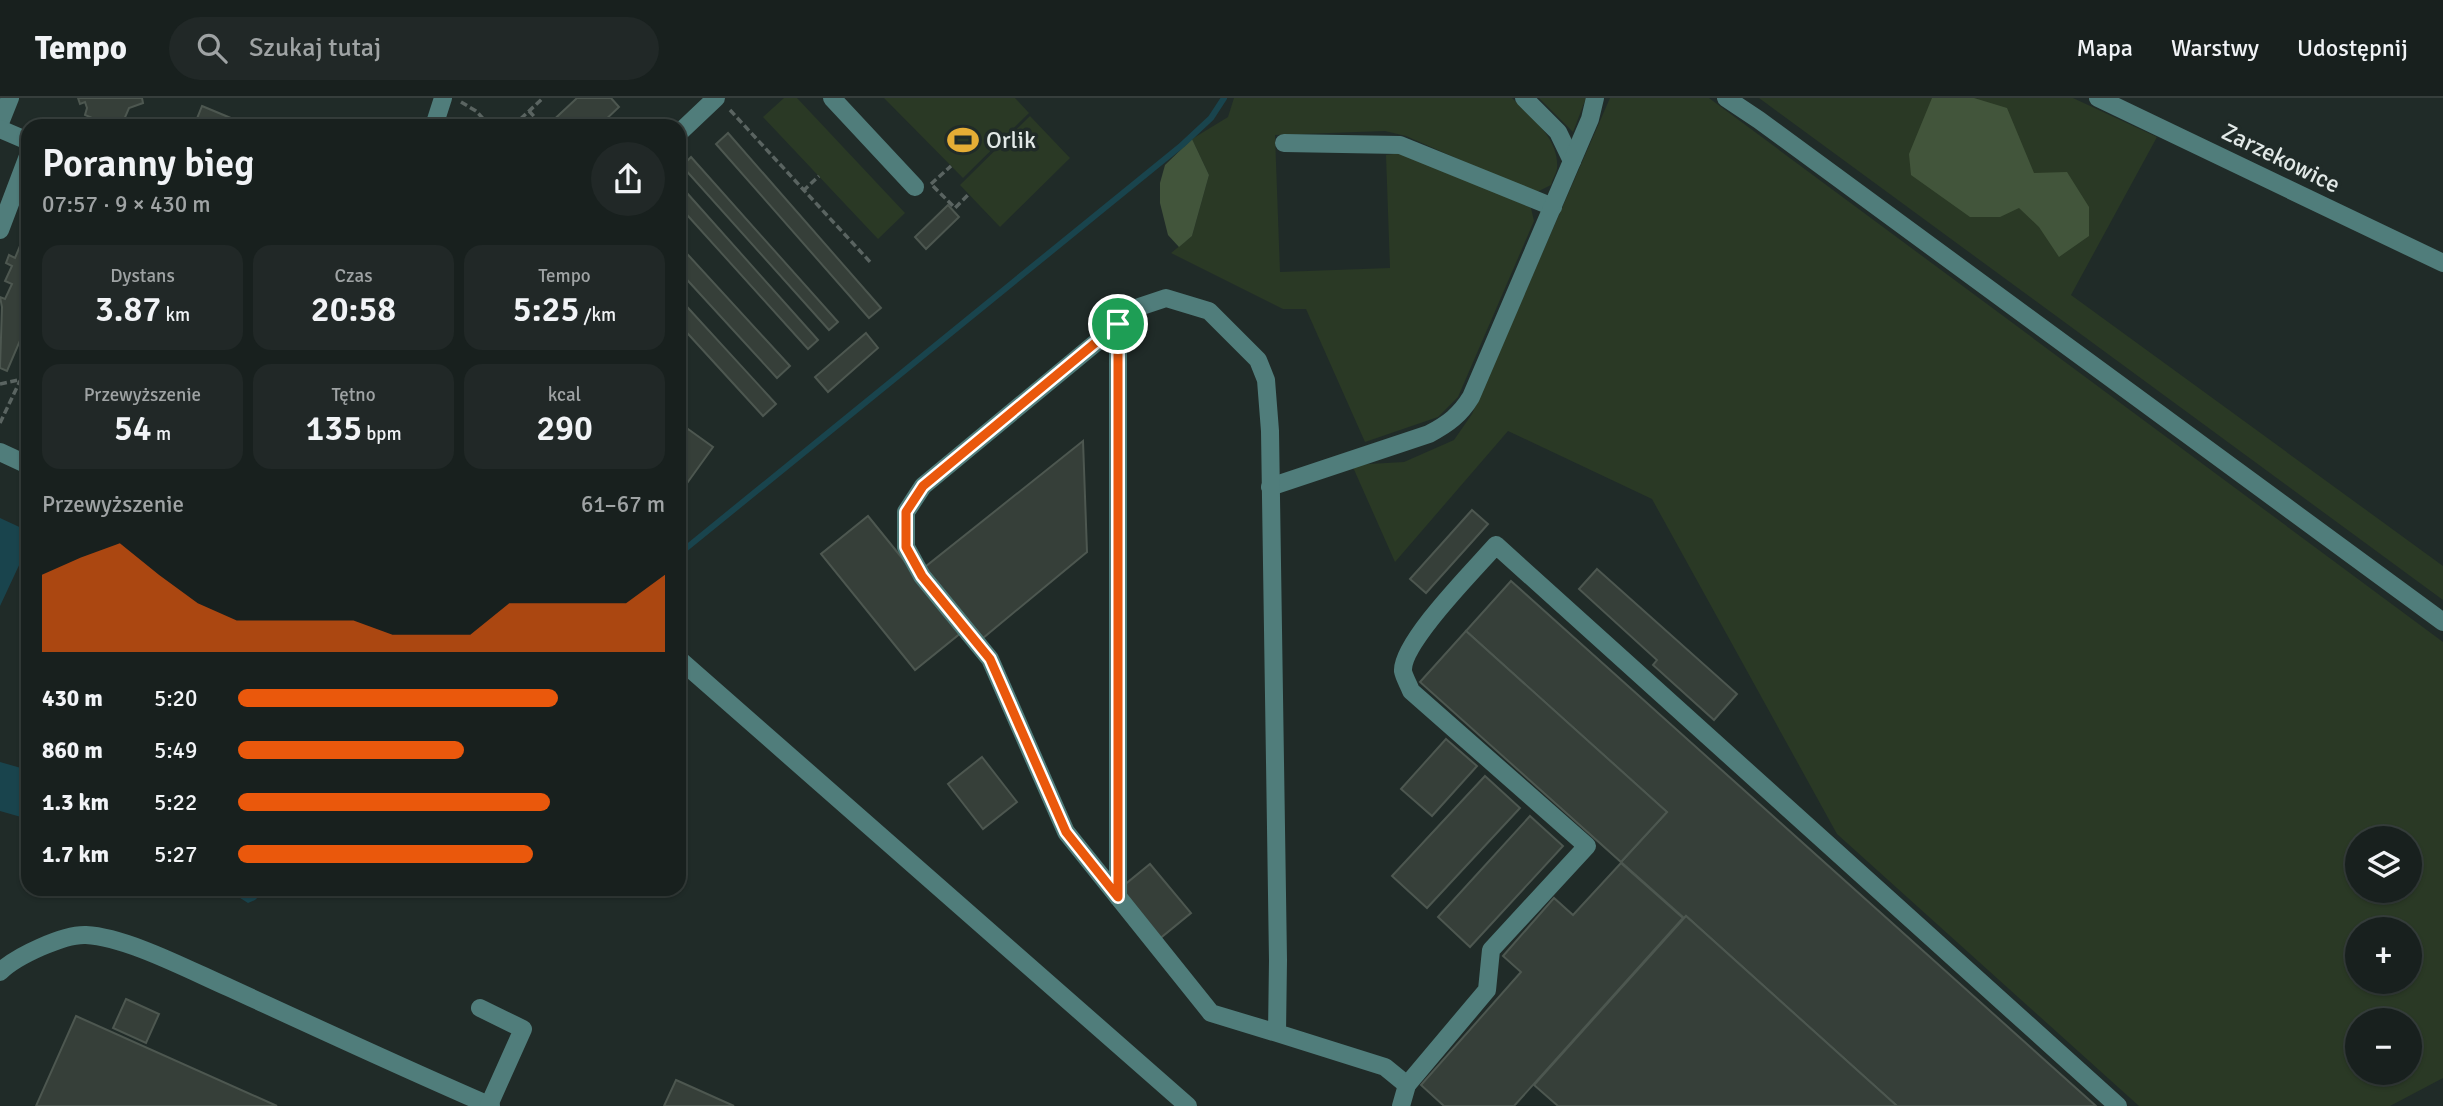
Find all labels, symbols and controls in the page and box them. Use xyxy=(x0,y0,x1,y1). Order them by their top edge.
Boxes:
search box xyxy=(169,17,659,80)
text: Tempo xyxy=(35,28,127,69)
icon: search xyxy=(193,29,231,67)
text: Szukaj tutaj xyxy=(249,32,381,64)
text: Mapa xyxy=(2076,33,2133,63)
text: Warstwy xyxy=(2171,33,2259,63)
text: Udostępnij xyxy=(2297,33,2408,63)
street label: Zarzekowice xyxy=(2217,117,2345,199)
sports icon: Orlik xyxy=(946,123,980,157)
place label: Orlik xyxy=(986,125,1036,155)
text: Poranny bieg xyxy=(42,140,254,187)
button: share xyxy=(591,142,665,216)
text: 07:57 · 9 × 430 m xyxy=(42,190,211,219)
text: Dystans xyxy=(110,264,175,288)
text: Czas xyxy=(335,264,372,288)
text: Tempo xyxy=(538,264,591,288)
text: 3.87 xyxy=(95,288,161,331)
text: 20:58 xyxy=(311,288,396,331)
text: 5:25 xyxy=(513,288,579,331)
pin xyxy=(1088,294,1148,354)
text: km xyxy=(161,303,190,327)
text: /km xyxy=(579,303,616,327)
icon: arrive xyxy=(1099,305,1137,343)
text: Przewyższenie xyxy=(84,383,201,407)
text: Tętno xyxy=(331,383,376,407)
text: kcal xyxy=(548,383,581,407)
text: 54 xyxy=(114,407,152,450)
text: 135 xyxy=(305,407,362,450)
text: 290 xyxy=(536,407,593,450)
text: m xyxy=(152,422,171,446)
text: bpm xyxy=(362,422,402,446)
text: Przewyższenie xyxy=(42,490,184,519)
text: 61–67 m xyxy=(581,490,665,519)
text: 430 m xyxy=(42,684,103,713)
text: 5:20 xyxy=(154,684,197,713)
text: 860 m xyxy=(42,736,103,765)
text: 5:49 xyxy=(154,736,197,765)
text: 1.3 km xyxy=(42,788,109,817)
text: 5:22 xyxy=(154,788,197,817)
map controls xyxy=(2345,826,2422,1085)
button: layers xyxy=(2345,826,2422,903)
text: 1.7 km xyxy=(42,840,109,869)
text: 5:27 xyxy=(154,840,197,869)
button: + xyxy=(2345,917,2422,994)
button: − xyxy=(2345,1008,2422,1085)

